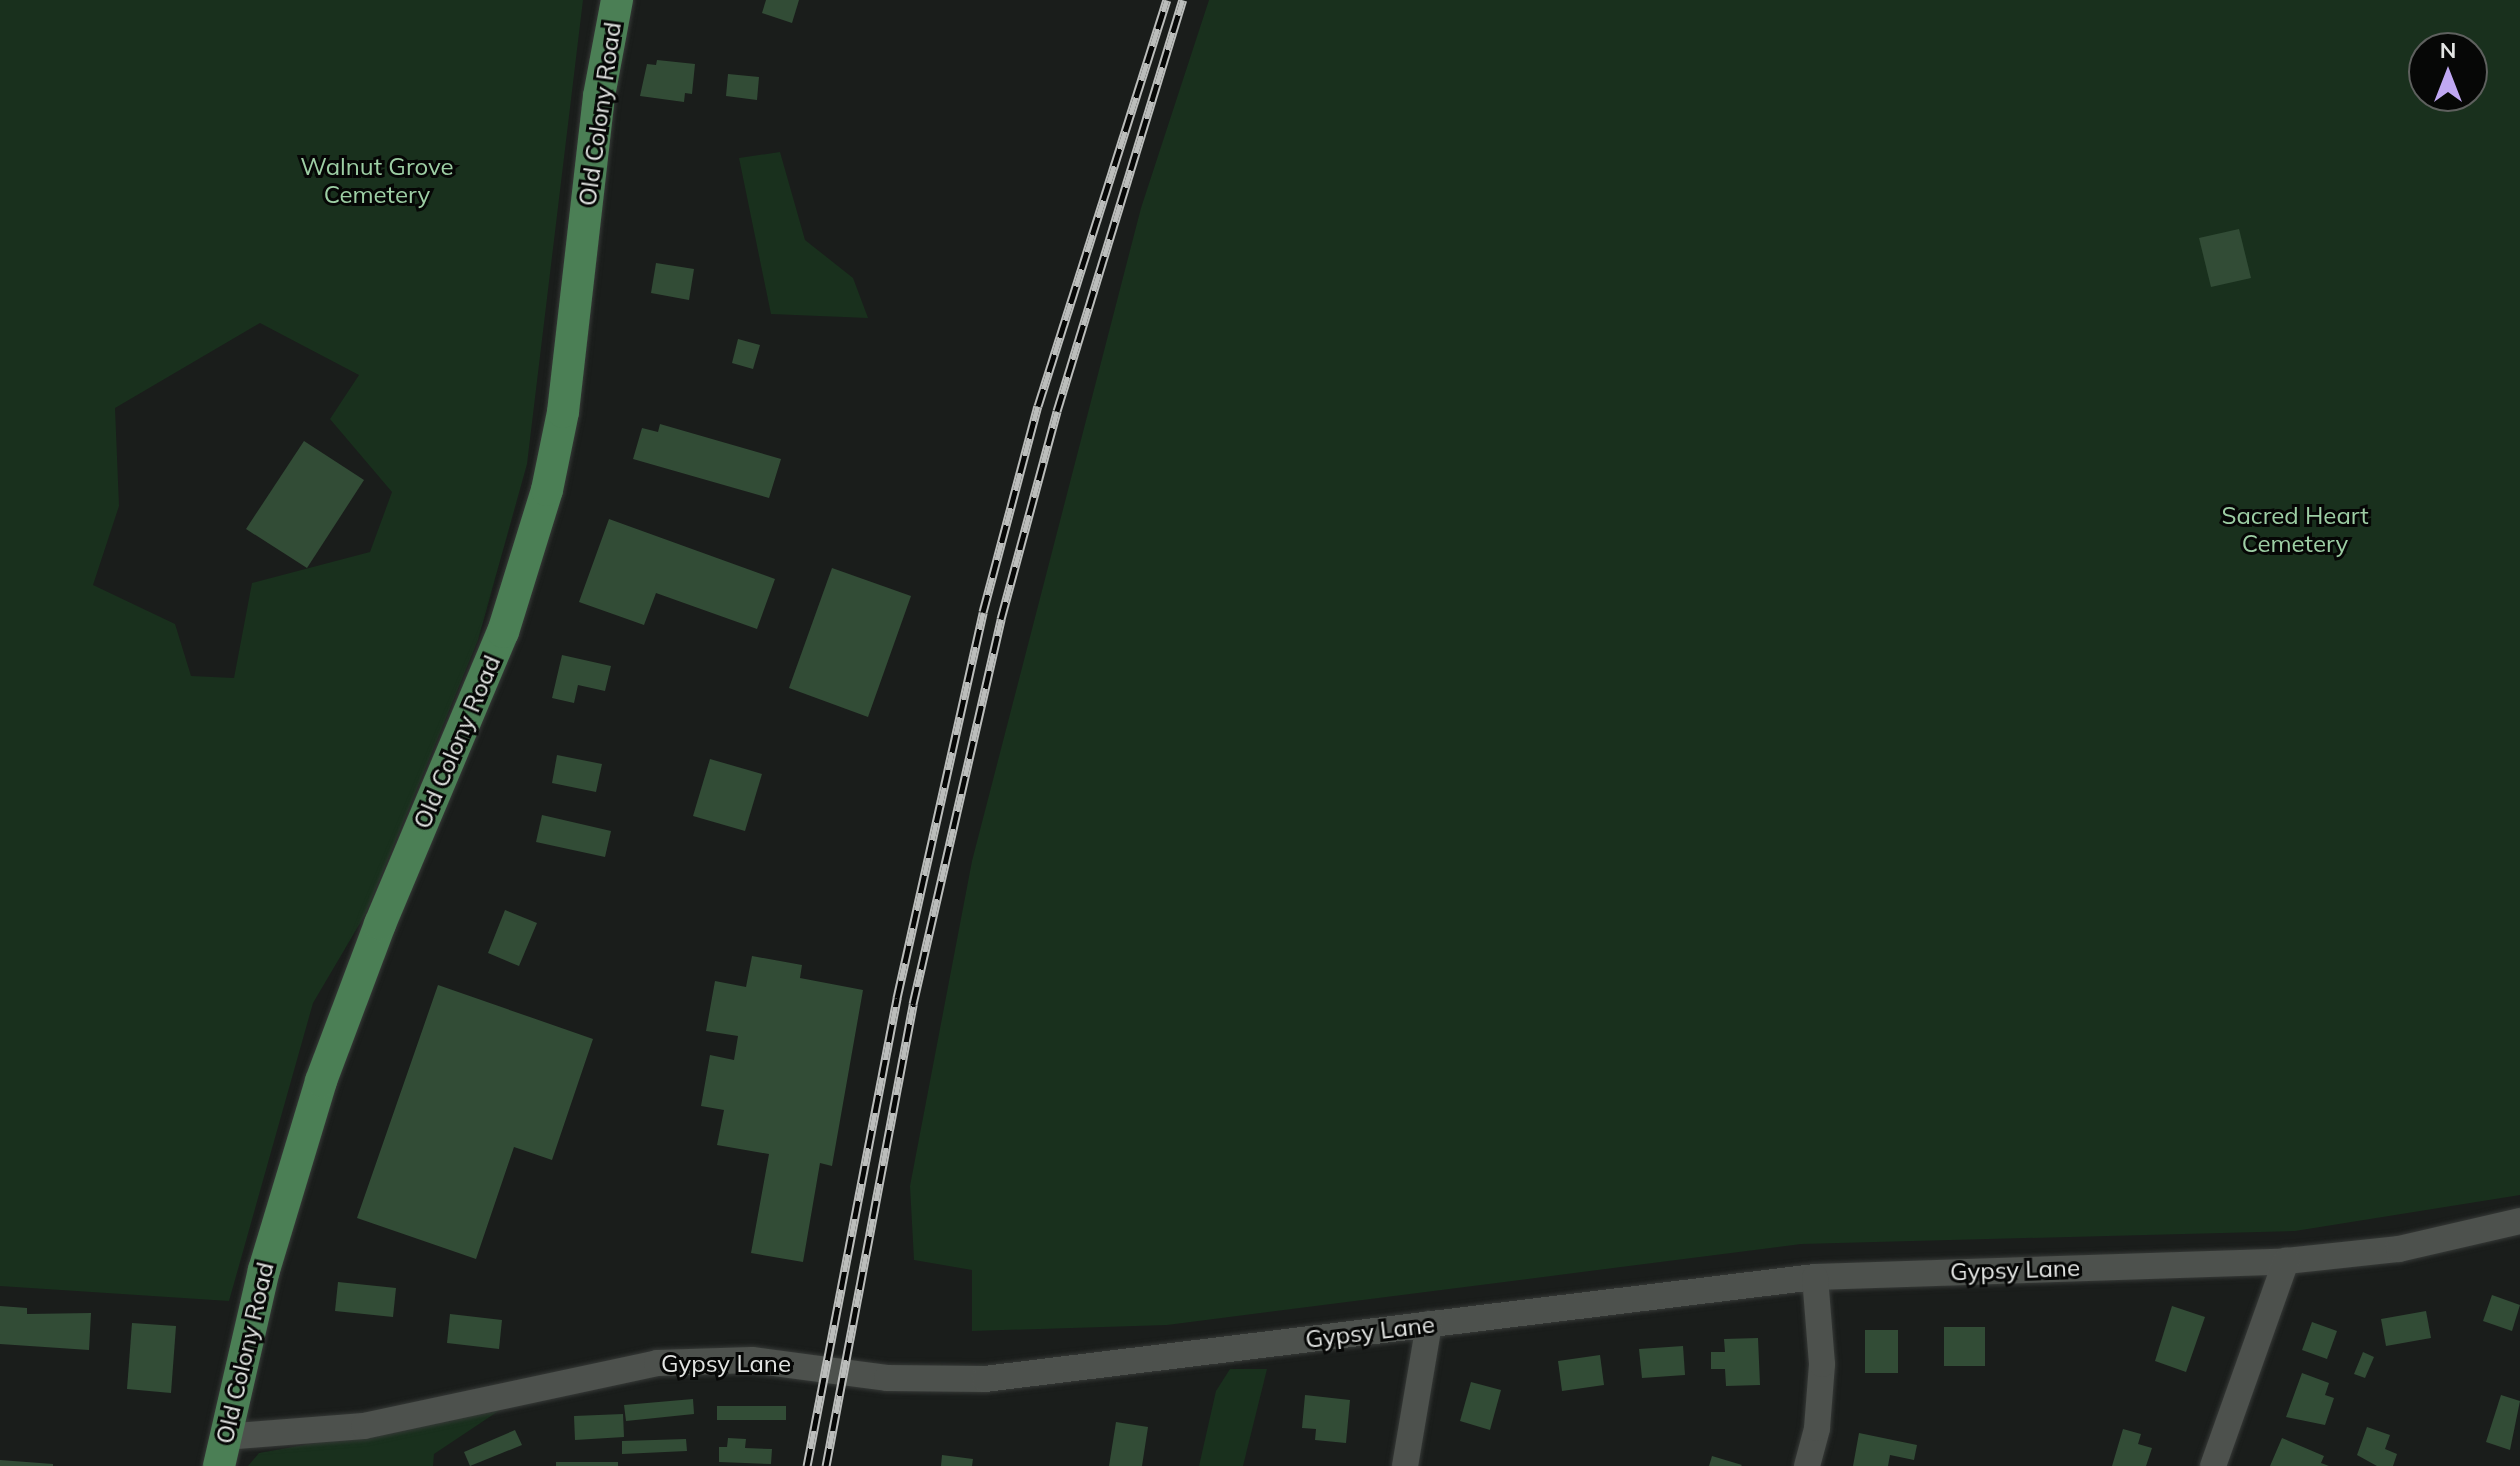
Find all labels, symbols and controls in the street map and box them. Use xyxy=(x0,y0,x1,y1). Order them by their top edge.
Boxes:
street label: Old Colony Road xyxy=(573,20,627,208)
north arrow xyxy=(2408,32,2488,112)
text: N xyxy=(2440,36,2456,64)
park label: Walnut Grove Cemetery xyxy=(300,153,454,209)
park label: Sacred Heart Cemetery xyxy=(2221,502,2369,558)
street label: Old Colony Road xyxy=(408,651,506,833)
street label: Gypsy Lane xyxy=(1950,1253,2080,1287)
street label: Old Colony Road xyxy=(210,1259,280,1447)
street label: Gypsy Lane xyxy=(1304,1310,1436,1354)
street label: Gypsy Lane xyxy=(661,1350,791,1378)

